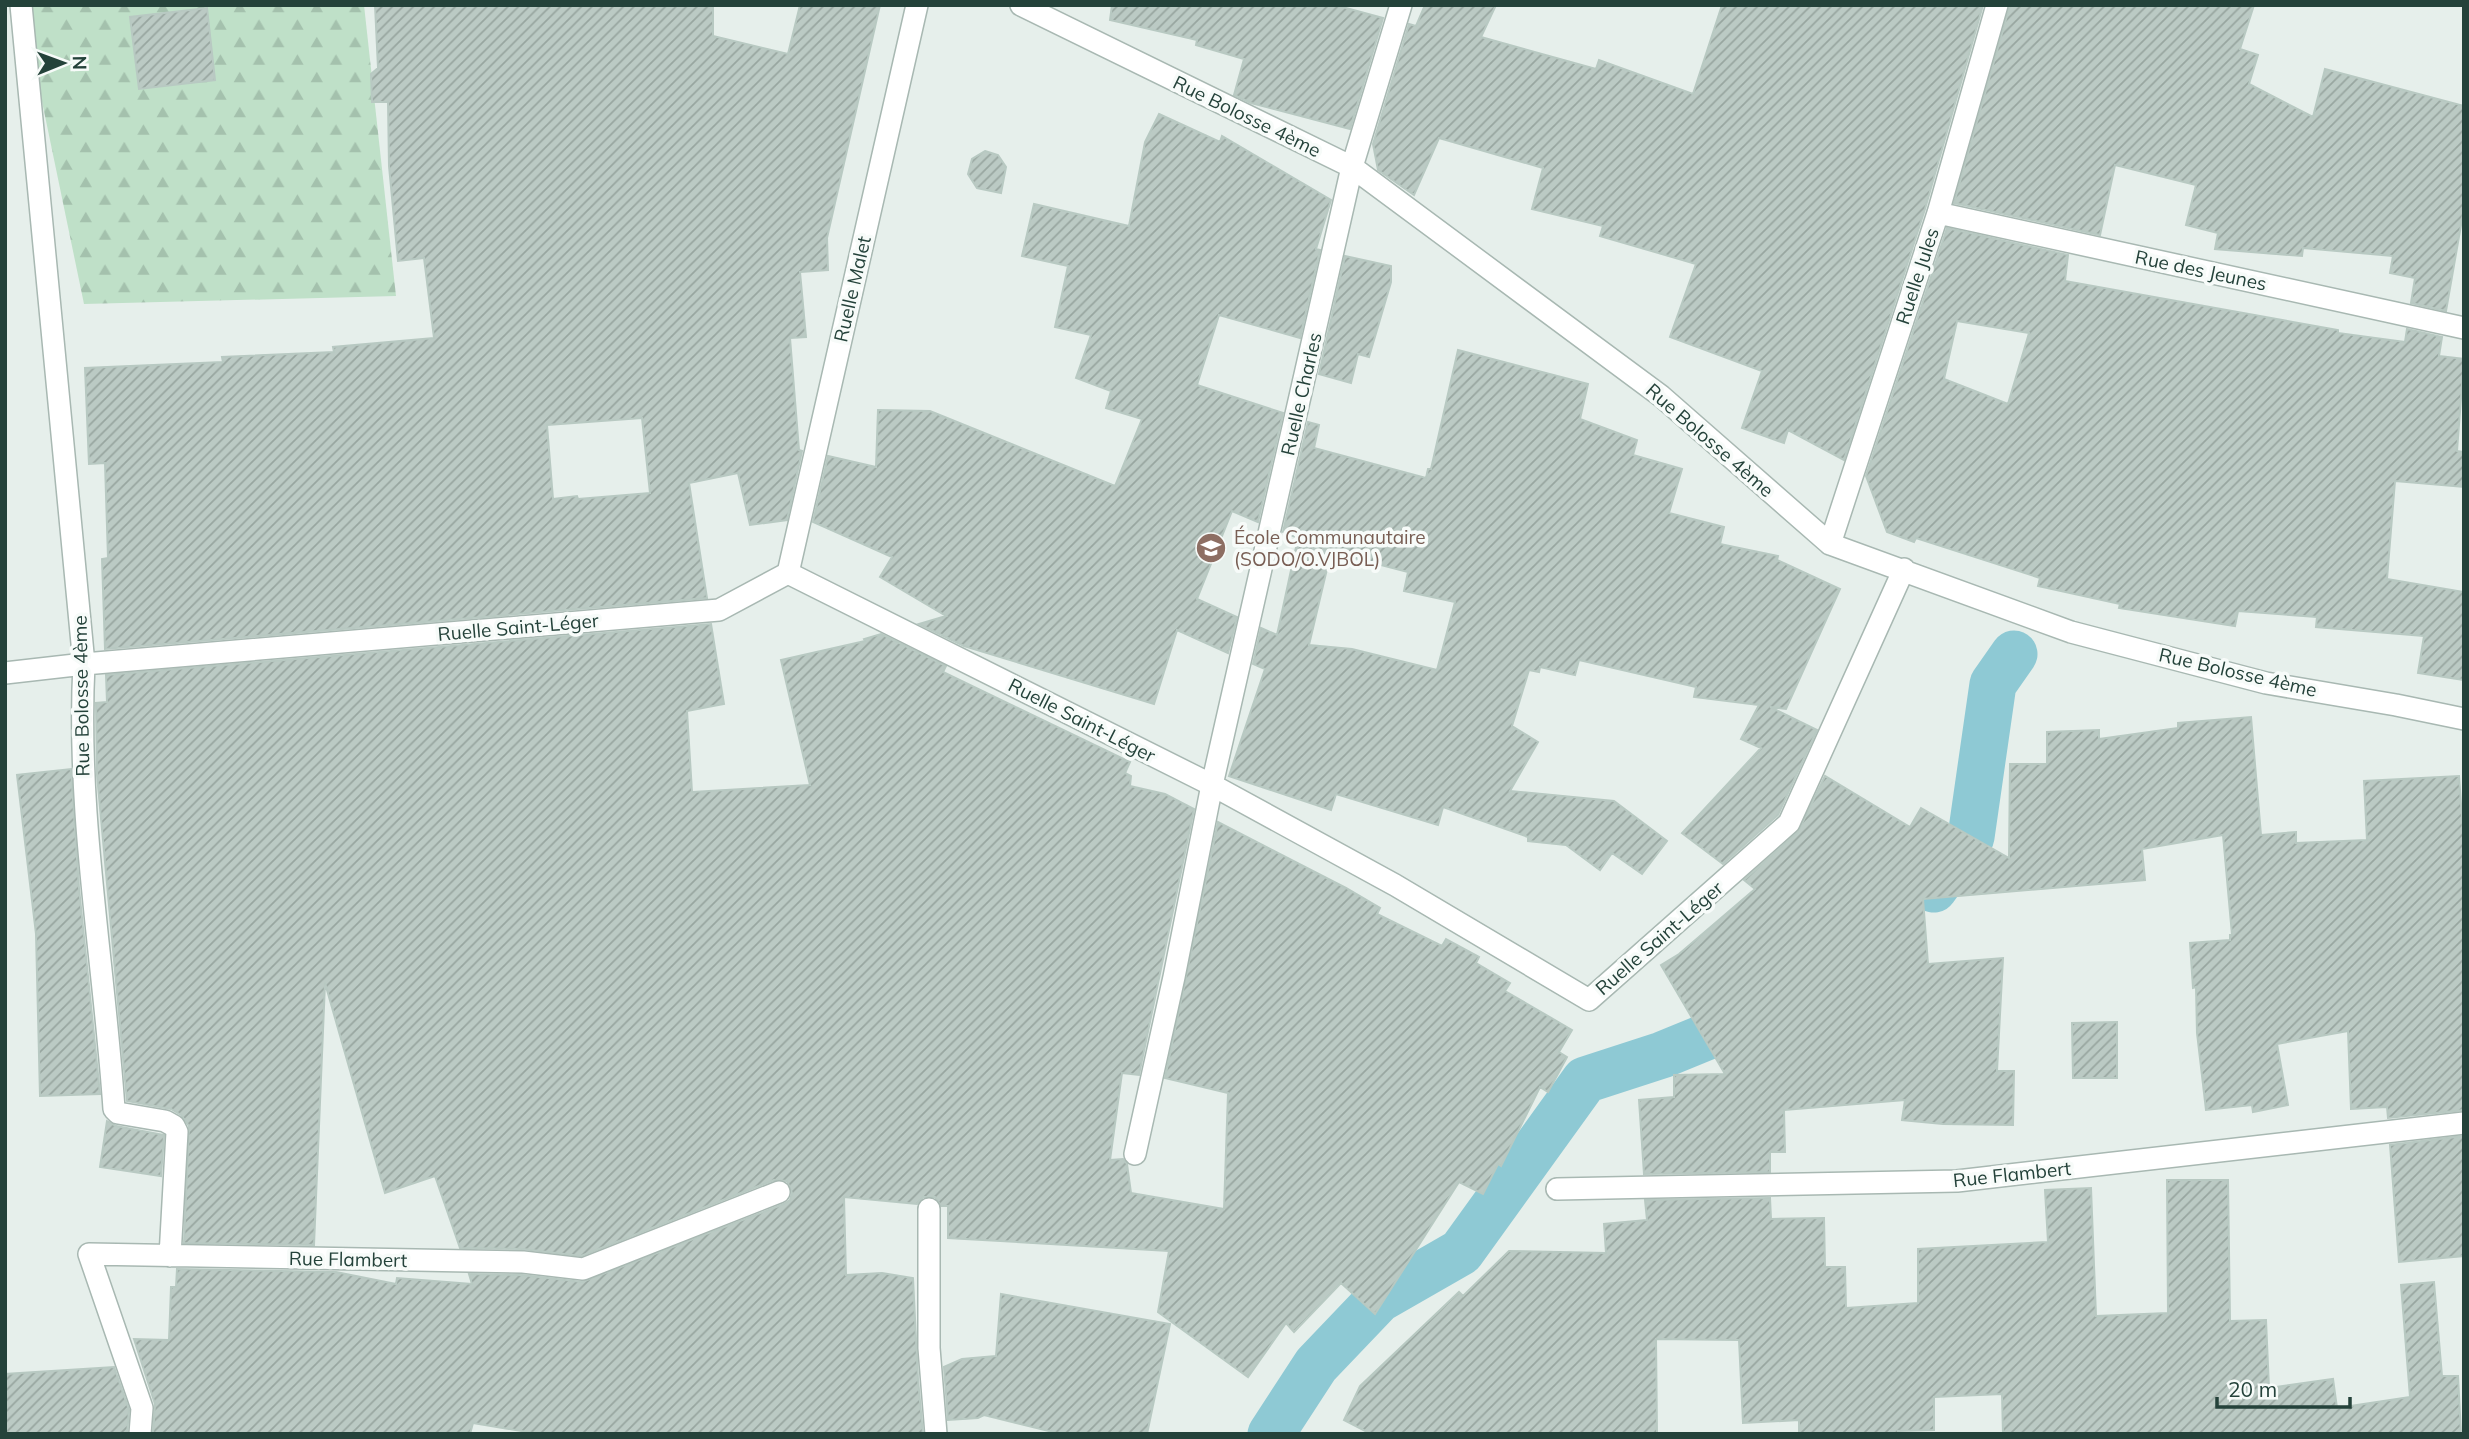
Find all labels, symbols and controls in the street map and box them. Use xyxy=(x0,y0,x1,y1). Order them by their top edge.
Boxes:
north arrow xyxy=(28,28,98,98)
text: N xyxy=(68,55,92,70)
street label: Rue Bolosse 4ème xyxy=(1169,70,1325,162)
street label: Ruelle Jules xyxy=(1890,225,1944,327)
street label: Ruelle Malet xyxy=(828,233,876,344)
street label: Rue des Jeunes xyxy=(2133,244,2269,296)
street label: Ruelle Charles xyxy=(1275,330,1327,458)
street label: Rue Bolosse 4ème xyxy=(1641,378,1779,502)
place label: École Communautaire (SODO/O.VJBOL) xyxy=(1234,525,1426,571)
school or university icon: École Communautaire (SODO/O.VJBOL) xyxy=(1194,531,1228,565)
street label: Ruelle Saint-Léger xyxy=(436,608,600,646)
street label: Rue Bolosse 4ème xyxy=(68,615,94,777)
street label: Rue Bolosse 4ème xyxy=(2157,642,2319,702)
street label: Ruelle Saint-Léger xyxy=(1005,673,1160,767)
street label: Ruelle Saint-Léger xyxy=(1590,876,1728,1000)
street label: Rue Flambert xyxy=(1952,1156,2073,1192)
street label: Rue Flambert xyxy=(289,1246,408,1272)
scale bar xyxy=(2217,1366,2350,1410)
text: 20 m xyxy=(2228,1376,2277,1402)

